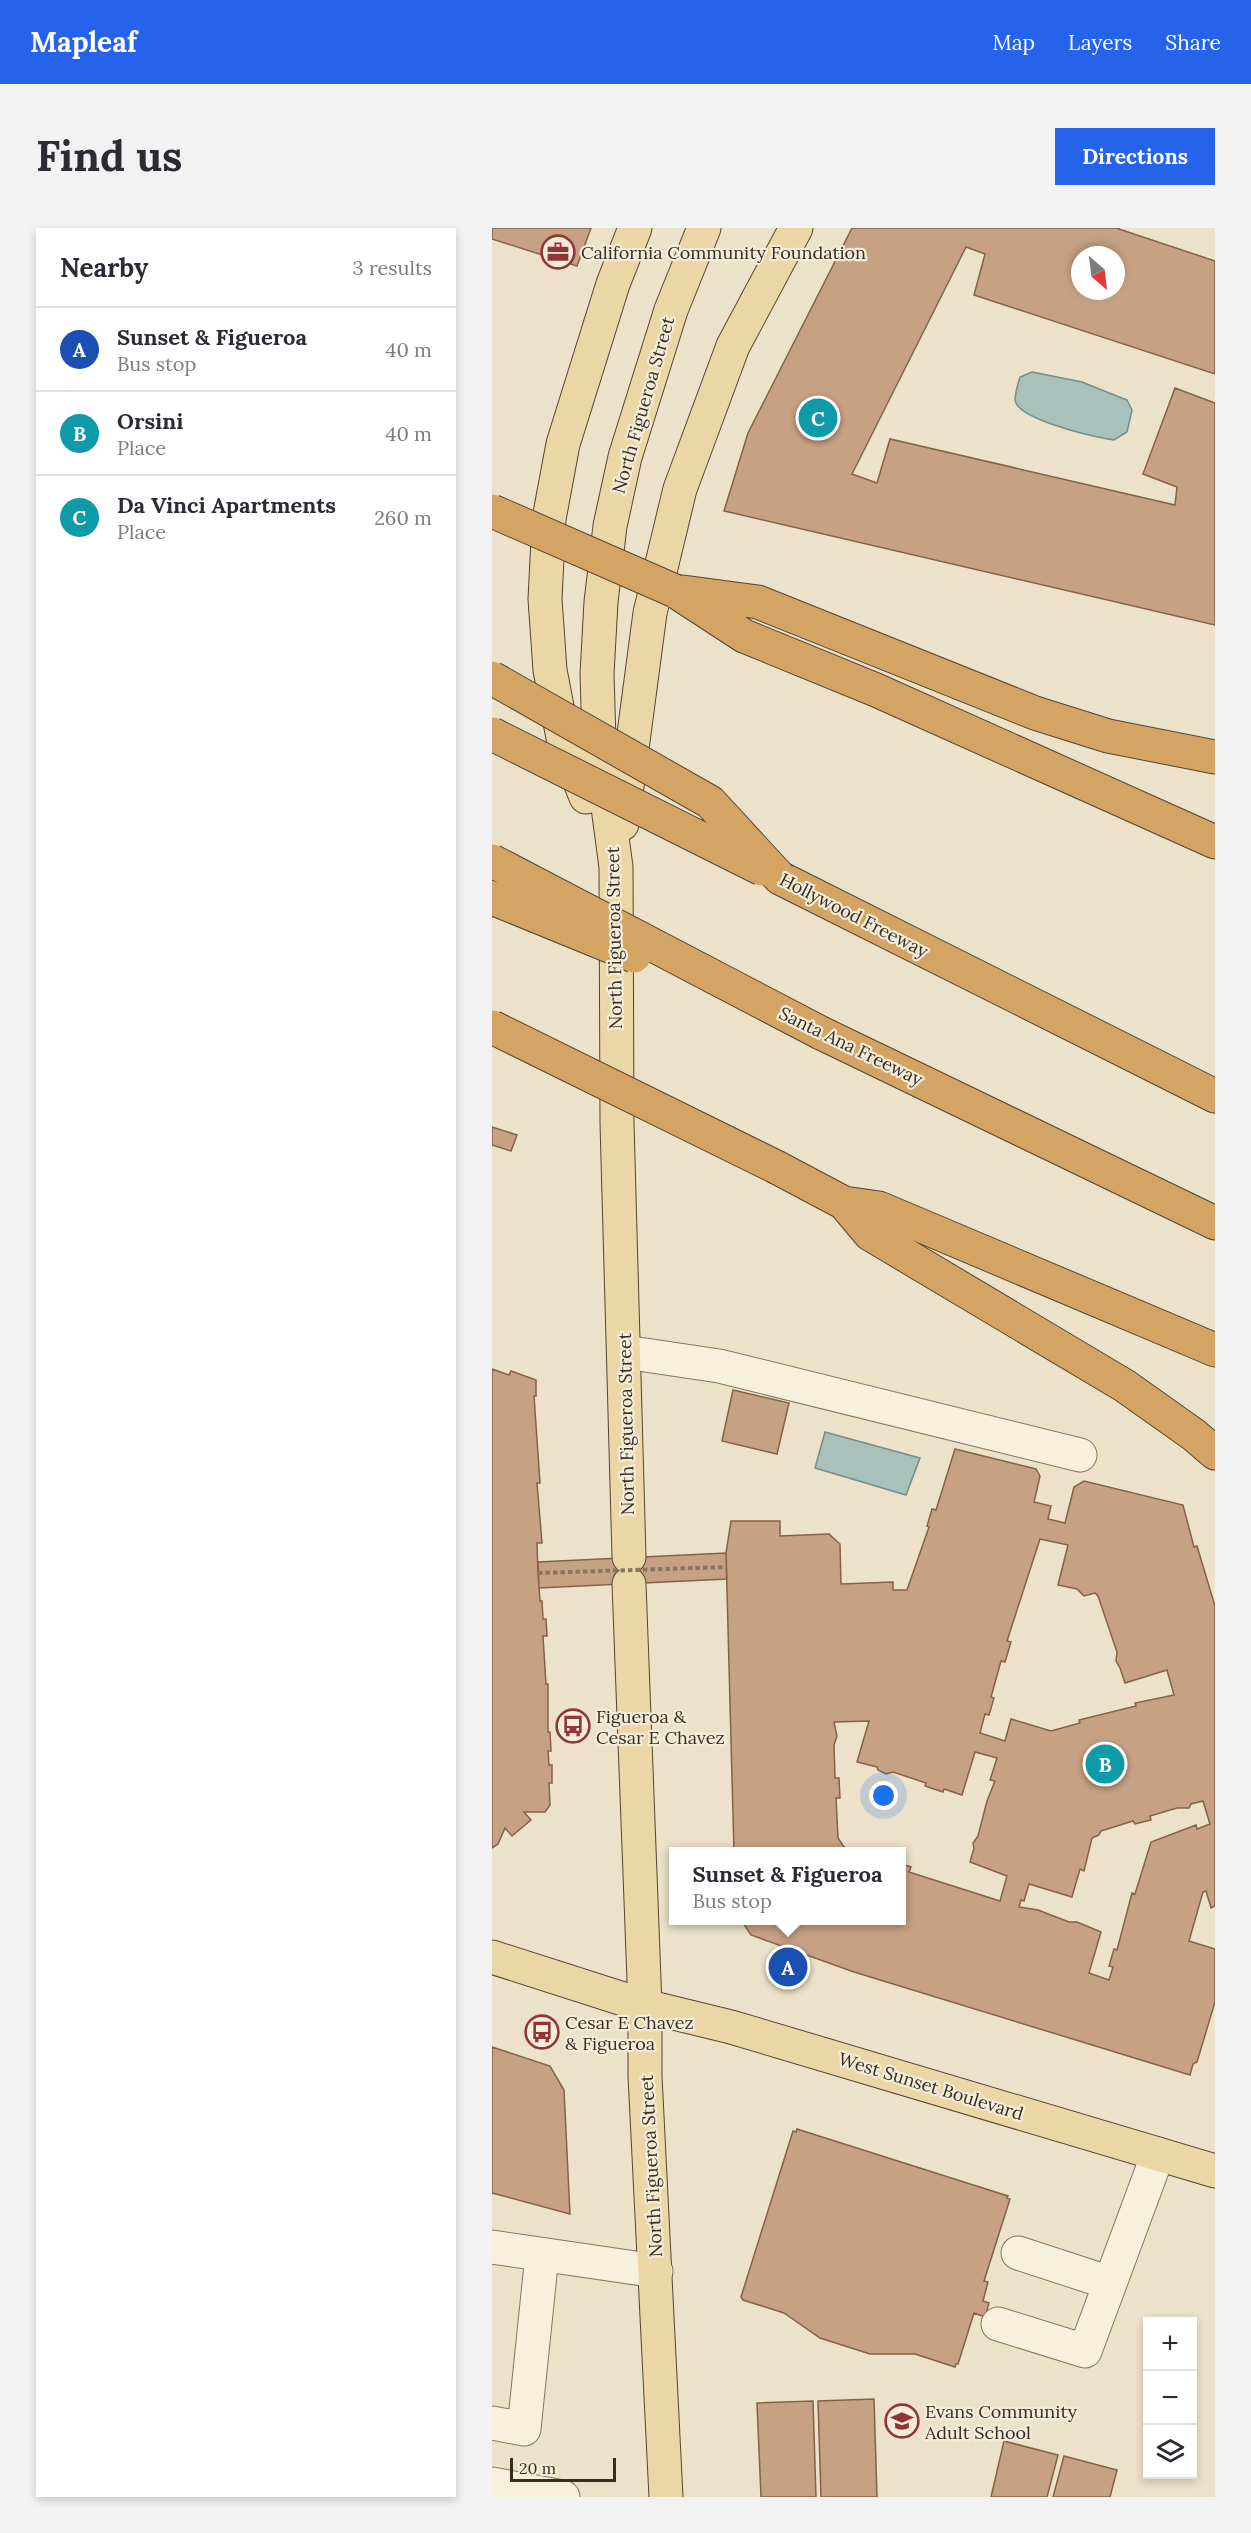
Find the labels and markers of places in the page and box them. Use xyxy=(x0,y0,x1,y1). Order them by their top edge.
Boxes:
office icon: California Community Foundation xyxy=(540,234,576,270)
place label: California Community Foundation xyxy=(581,241,866,264)
pin: C xyxy=(798,396,838,441)
place label: Figueroa & Cesar E Chavez xyxy=(596,1705,725,1749)
bus stop icon: Figueroa & Cesar E Chavez xyxy=(555,1708,591,1744)
pin: B xyxy=(1086,1742,1124,1786)
pin: A xyxy=(768,1944,808,1990)
place label: Cesar E Chavez & Figueroa xyxy=(565,2011,694,2055)
bus stop icon: Cesar E Chavez & Figueroa xyxy=(524,2014,560,2050)
place label: Evans Community Adult School xyxy=(924,2400,1078,2444)
school or university icon: Evans Community Adult School xyxy=(884,2403,920,2439)

